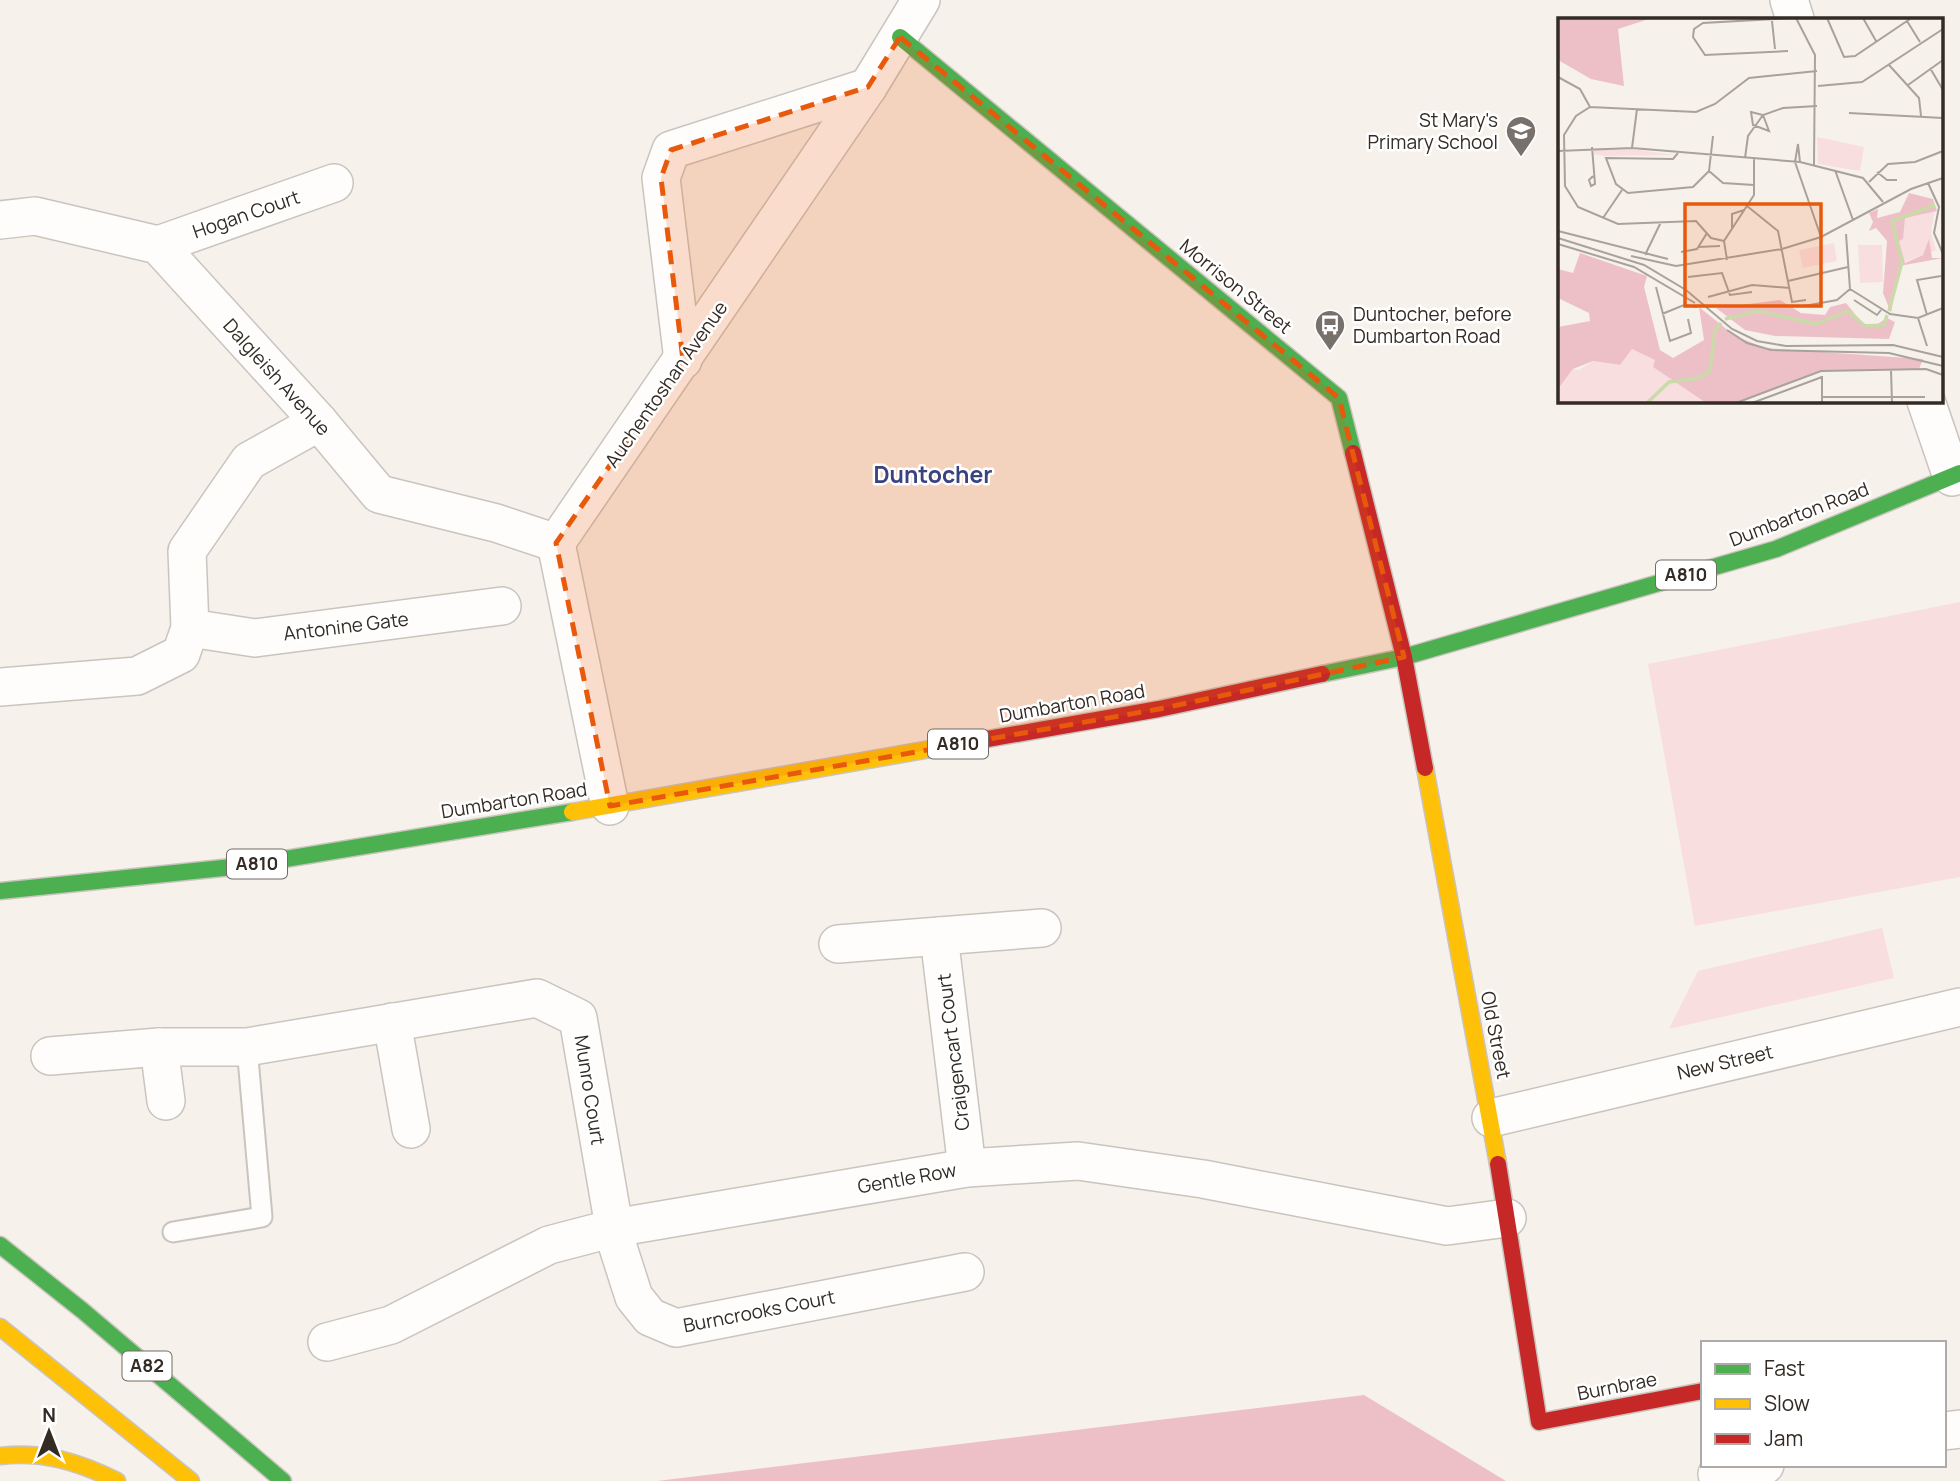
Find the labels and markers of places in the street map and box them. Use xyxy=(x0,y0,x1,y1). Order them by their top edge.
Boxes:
place label: St Mary's Primary School xyxy=(1368,107,1498,155)
school or university icon: St Mary's Primary School xyxy=(1504,114,1538,158)
place label: Duntocher, before Dumbarton Road xyxy=(1353,301,1512,349)
bus stop icon: Duntocher, before Dumbarton Road xyxy=(1313,308,1347,352)

